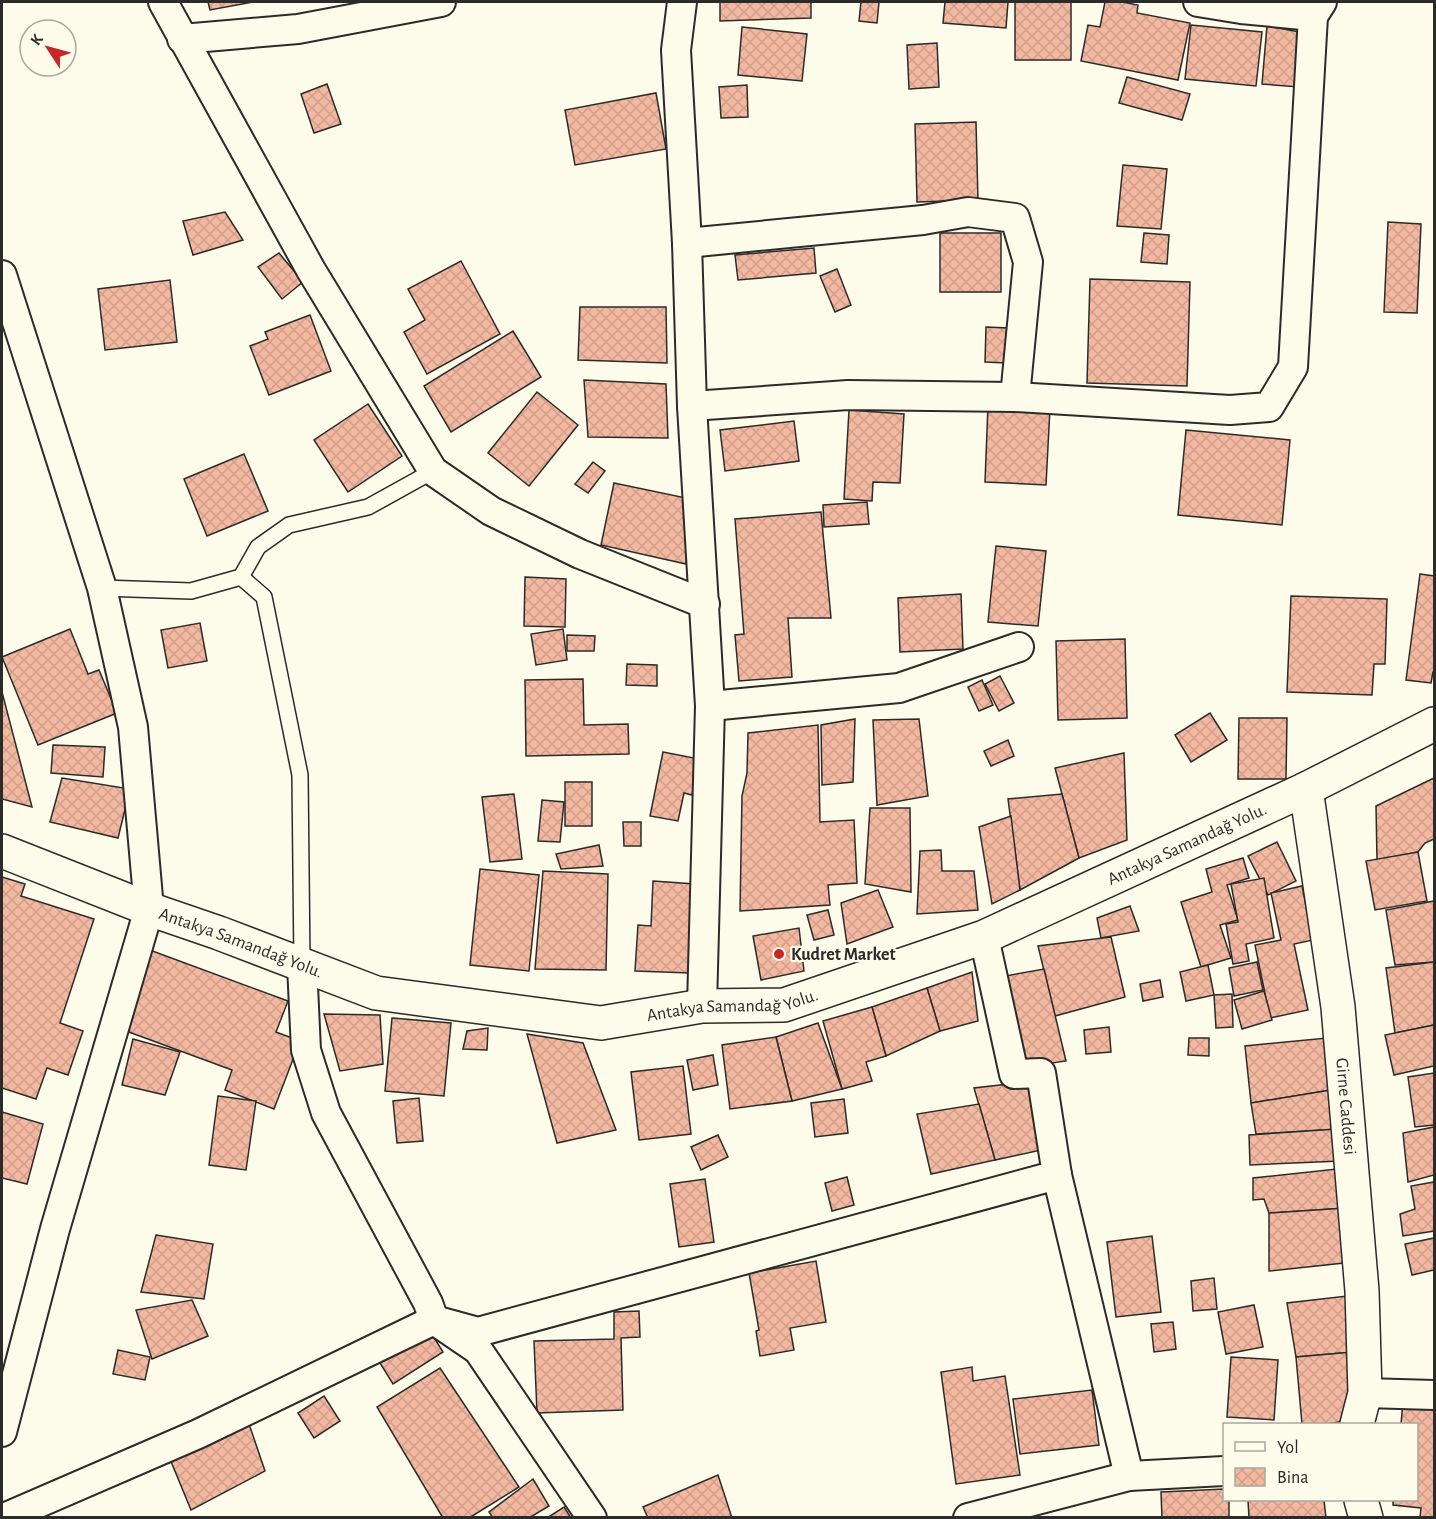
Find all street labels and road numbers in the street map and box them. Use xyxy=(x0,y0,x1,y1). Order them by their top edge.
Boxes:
street label: Antakya Samandağ Yolu. xyxy=(1105,800,1270,889)
street label: Antakya Samandağ Yolu. xyxy=(157,905,325,982)
street label: Antakya Samandağ Yolu. xyxy=(645,986,820,1025)
street label: Girne Caddesi xyxy=(1332,1057,1358,1156)

